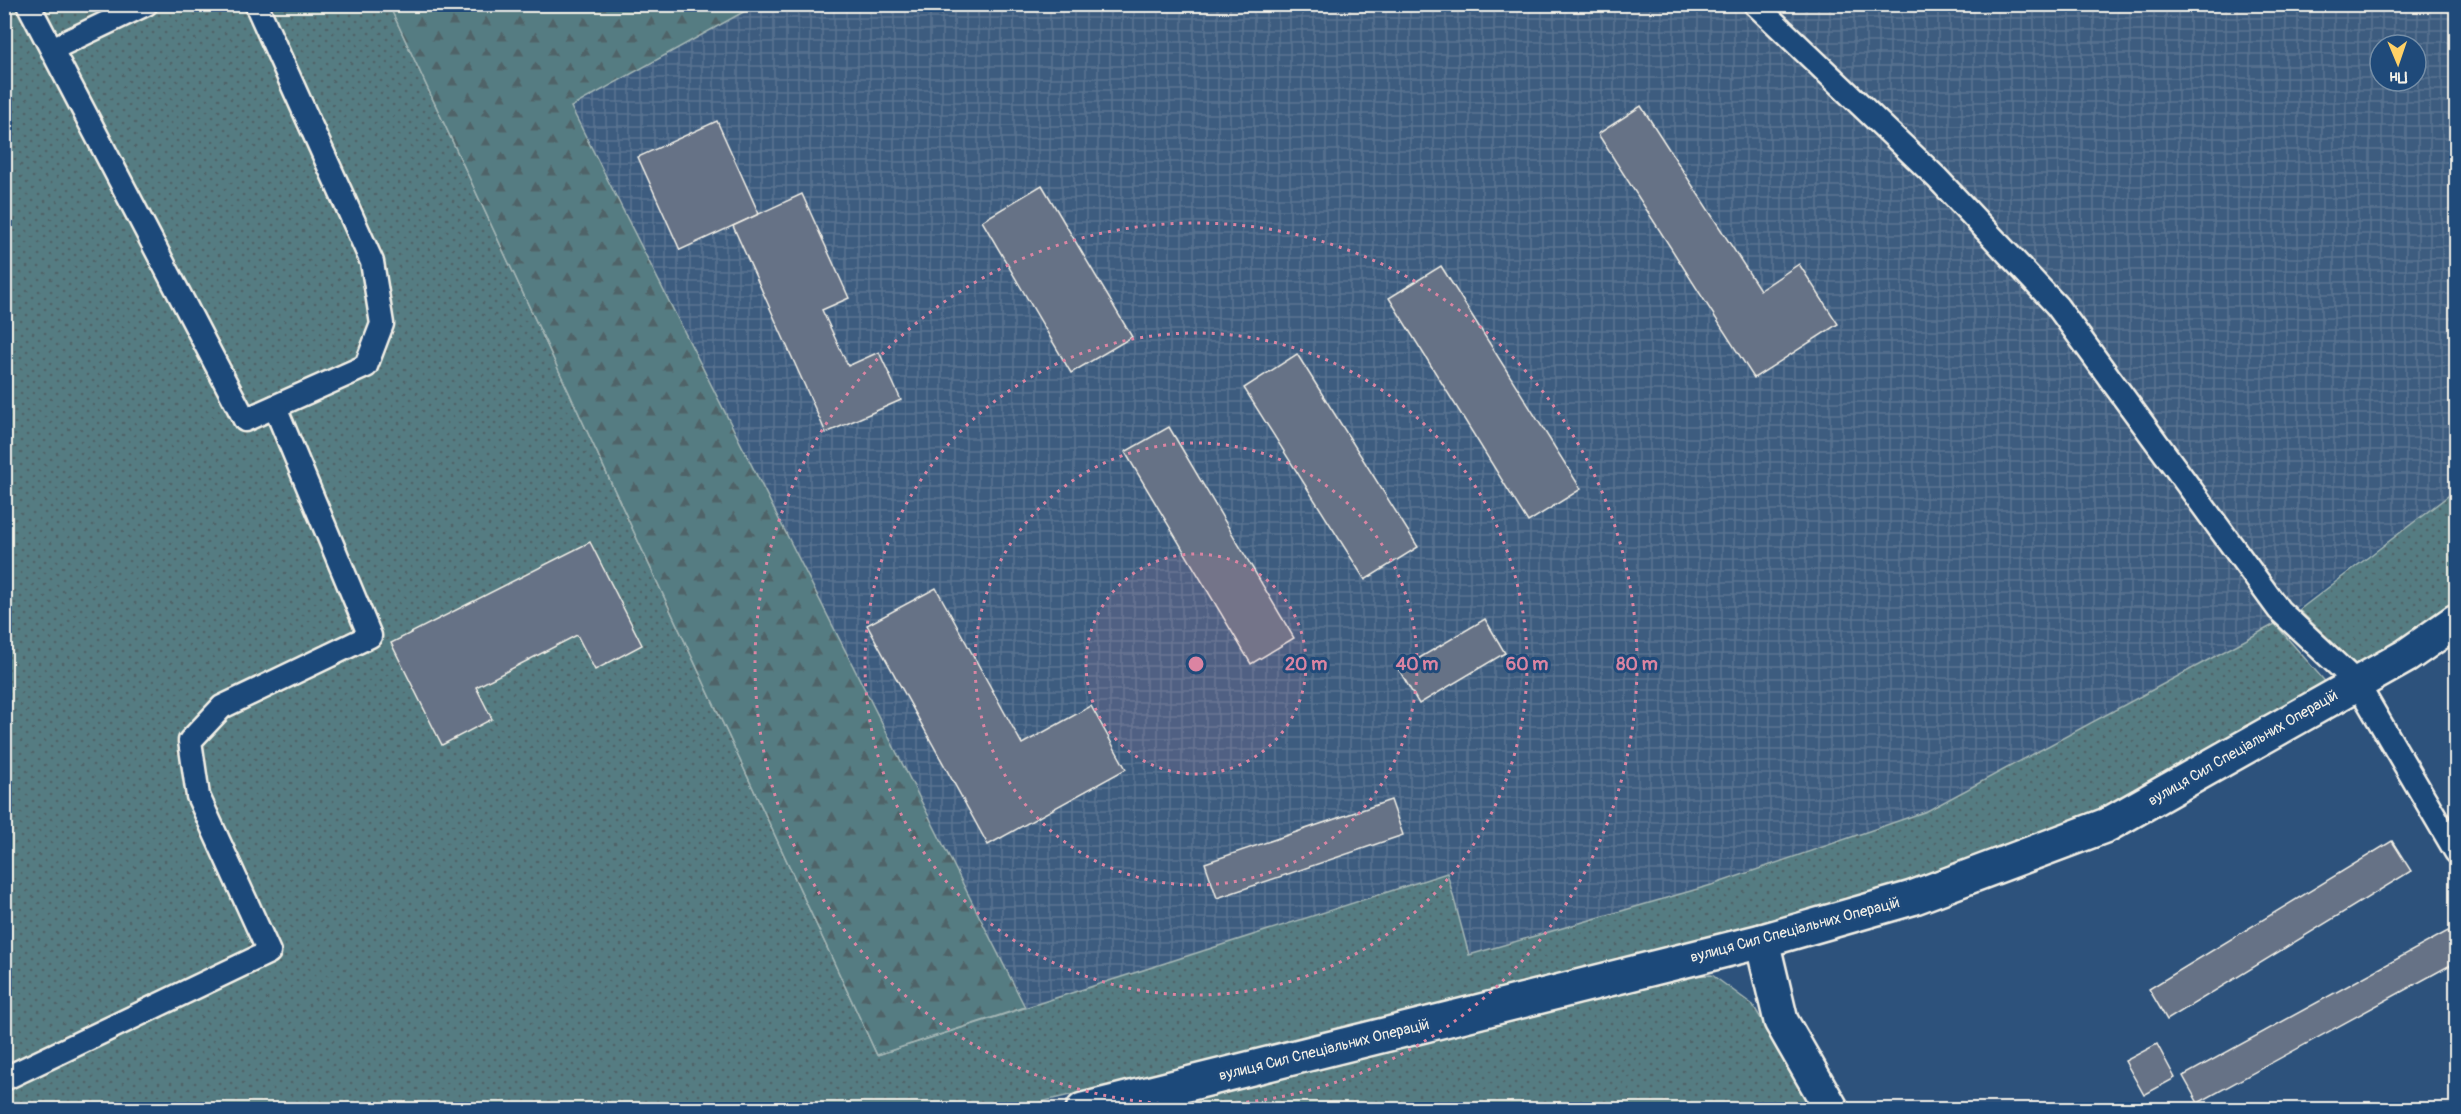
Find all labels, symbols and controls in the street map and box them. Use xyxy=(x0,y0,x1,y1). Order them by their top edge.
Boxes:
north arrow xyxy=(2368,33,2428,93)
text: Пн xyxy=(2389,67,2408,87)
text: 20 m xyxy=(1285,653,1327,676)
text: 40 m xyxy=(1396,653,1438,676)
text: 60 m xyxy=(1506,653,1548,676)
text: 80 m xyxy=(1616,653,1658,676)
centre of rings xyxy=(1186,654,1206,674)
street label: вулиця Сил Спеціальних Операцій xyxy=(2145,686,2341,810)
street label: вулиця Сил Спеціальних Операцій xyxy=(1688,893,1902,967)
street label: вулиця Сил Спеціальних Операцій xyxy=(1217,1015,1431,1085)

